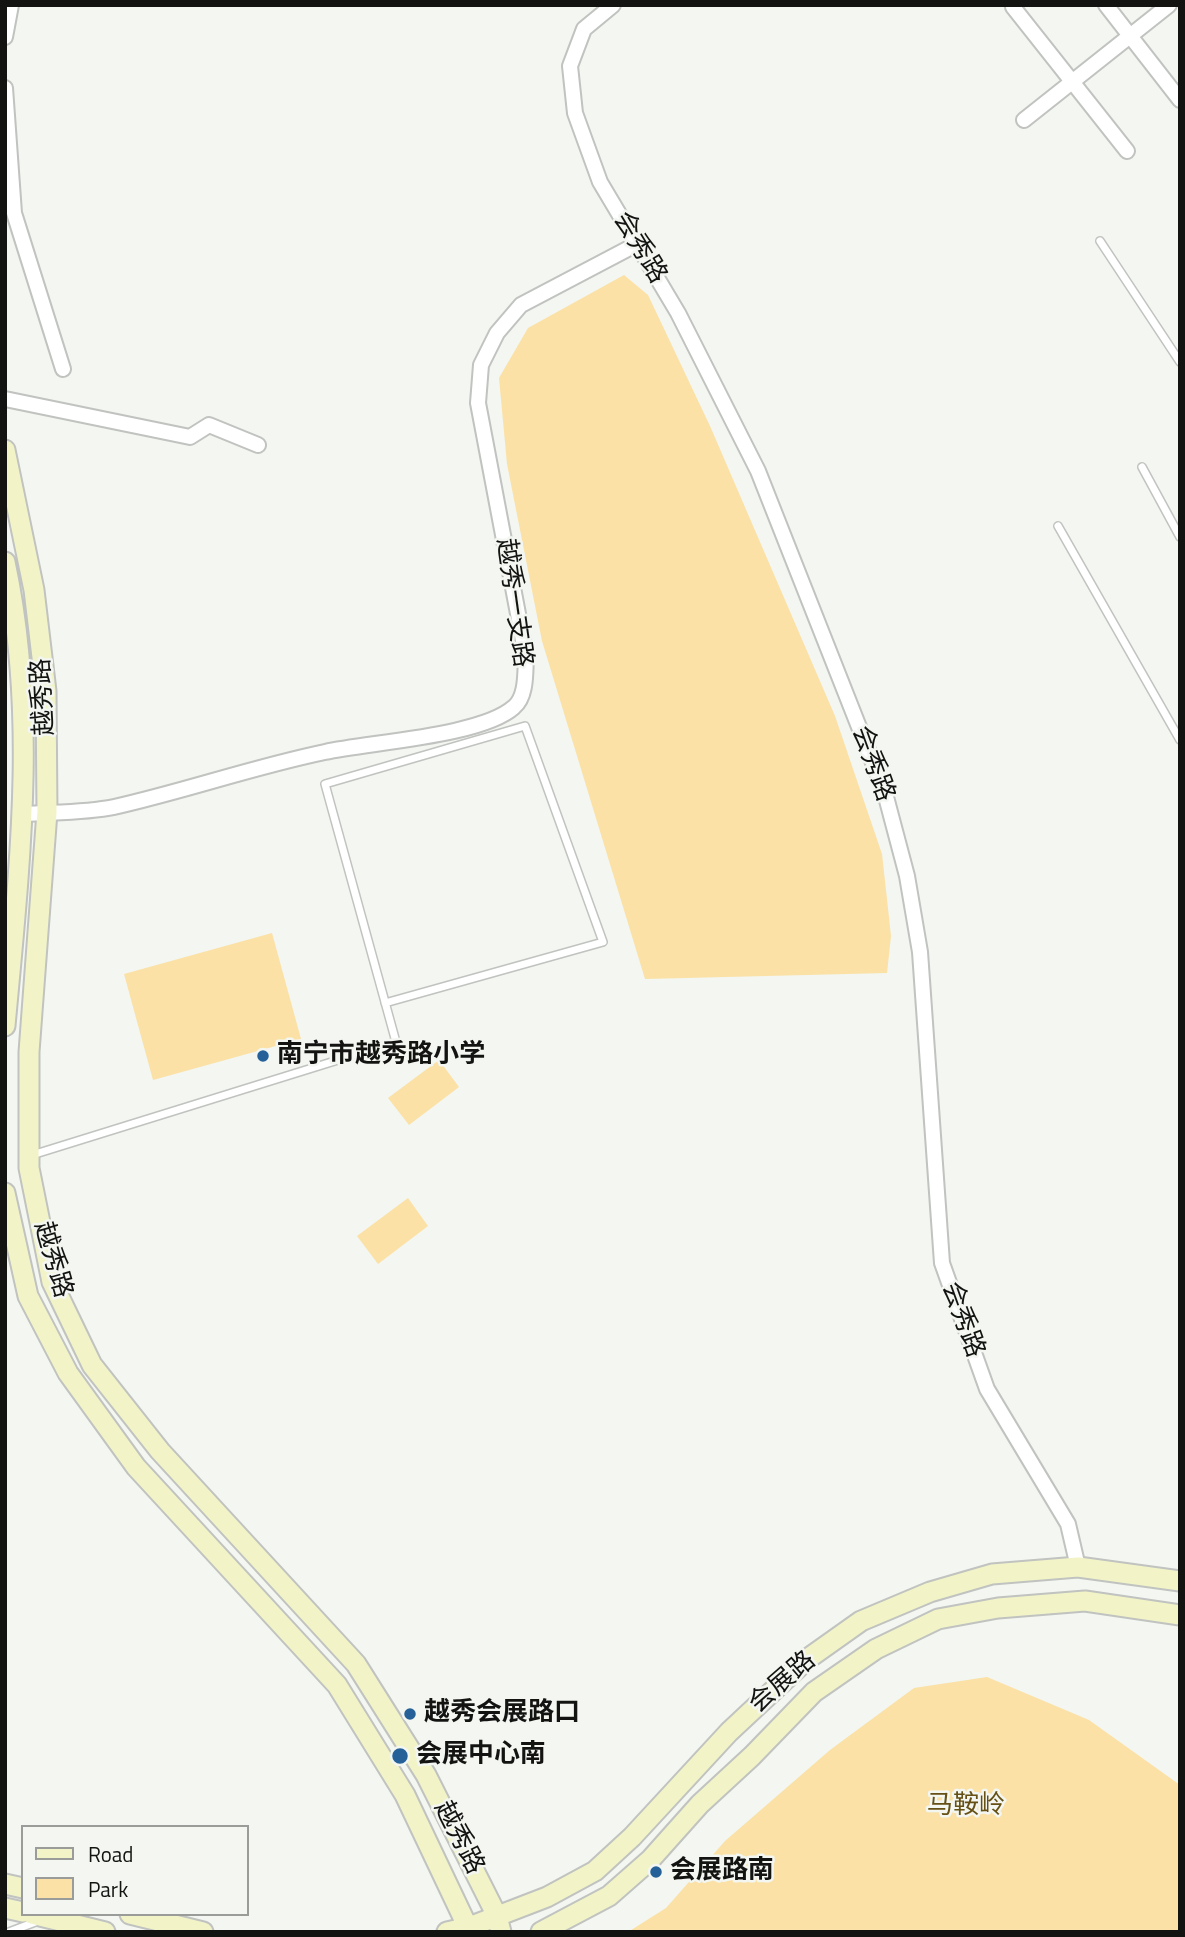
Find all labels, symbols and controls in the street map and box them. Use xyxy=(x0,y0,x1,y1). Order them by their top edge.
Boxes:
street label: 会秀路 xyxy=(606,207,672,289)
street label: 越秀一支路 xyxy=(489,536,537,670)
street label: 越秀路 xyxy=(26,657,62,737)
street label: 会秀路 xyxy=(844,722,900,806)
place label: 南宁市越秀路小学 xyxy=(277,1040,485,1072)
marker: 南宁市越秀路小学 xyxy=(255,1048,271,1064)
street label: 越秀路 xyxy=(26,1218,78,1302)
street label: 会秀路 xyxy=(934,1278,990,1362)
street label: 会展路 xyxy=(743,1646,823,1720)
place label: 越秀会展路口 xyxy=(424,1698,580,1730)
marker: 越秀会展路口 xyxy=(402,1706,418,1722)
place label: 会展中心南 xyxy=(416,1740,546,1772)
marker: 会展中心南 xyxy=(390,1746,410,1766)
park label: 马鞍岭 xyxy=(927,1791,1005,1823)
street label: 越秀路 xyxy=(426,1796,490,1880)
legend xyxy=(21,1825,248,1916)
text: Road xyxy=(88,1838,133,1870)
place label: 会展路南 xyxy=(670,1856,774,1888)
marker: 会展路南 xyxy=(648,1864,664,1880)
text: Park xyxy=(88,1873,128,1905)

